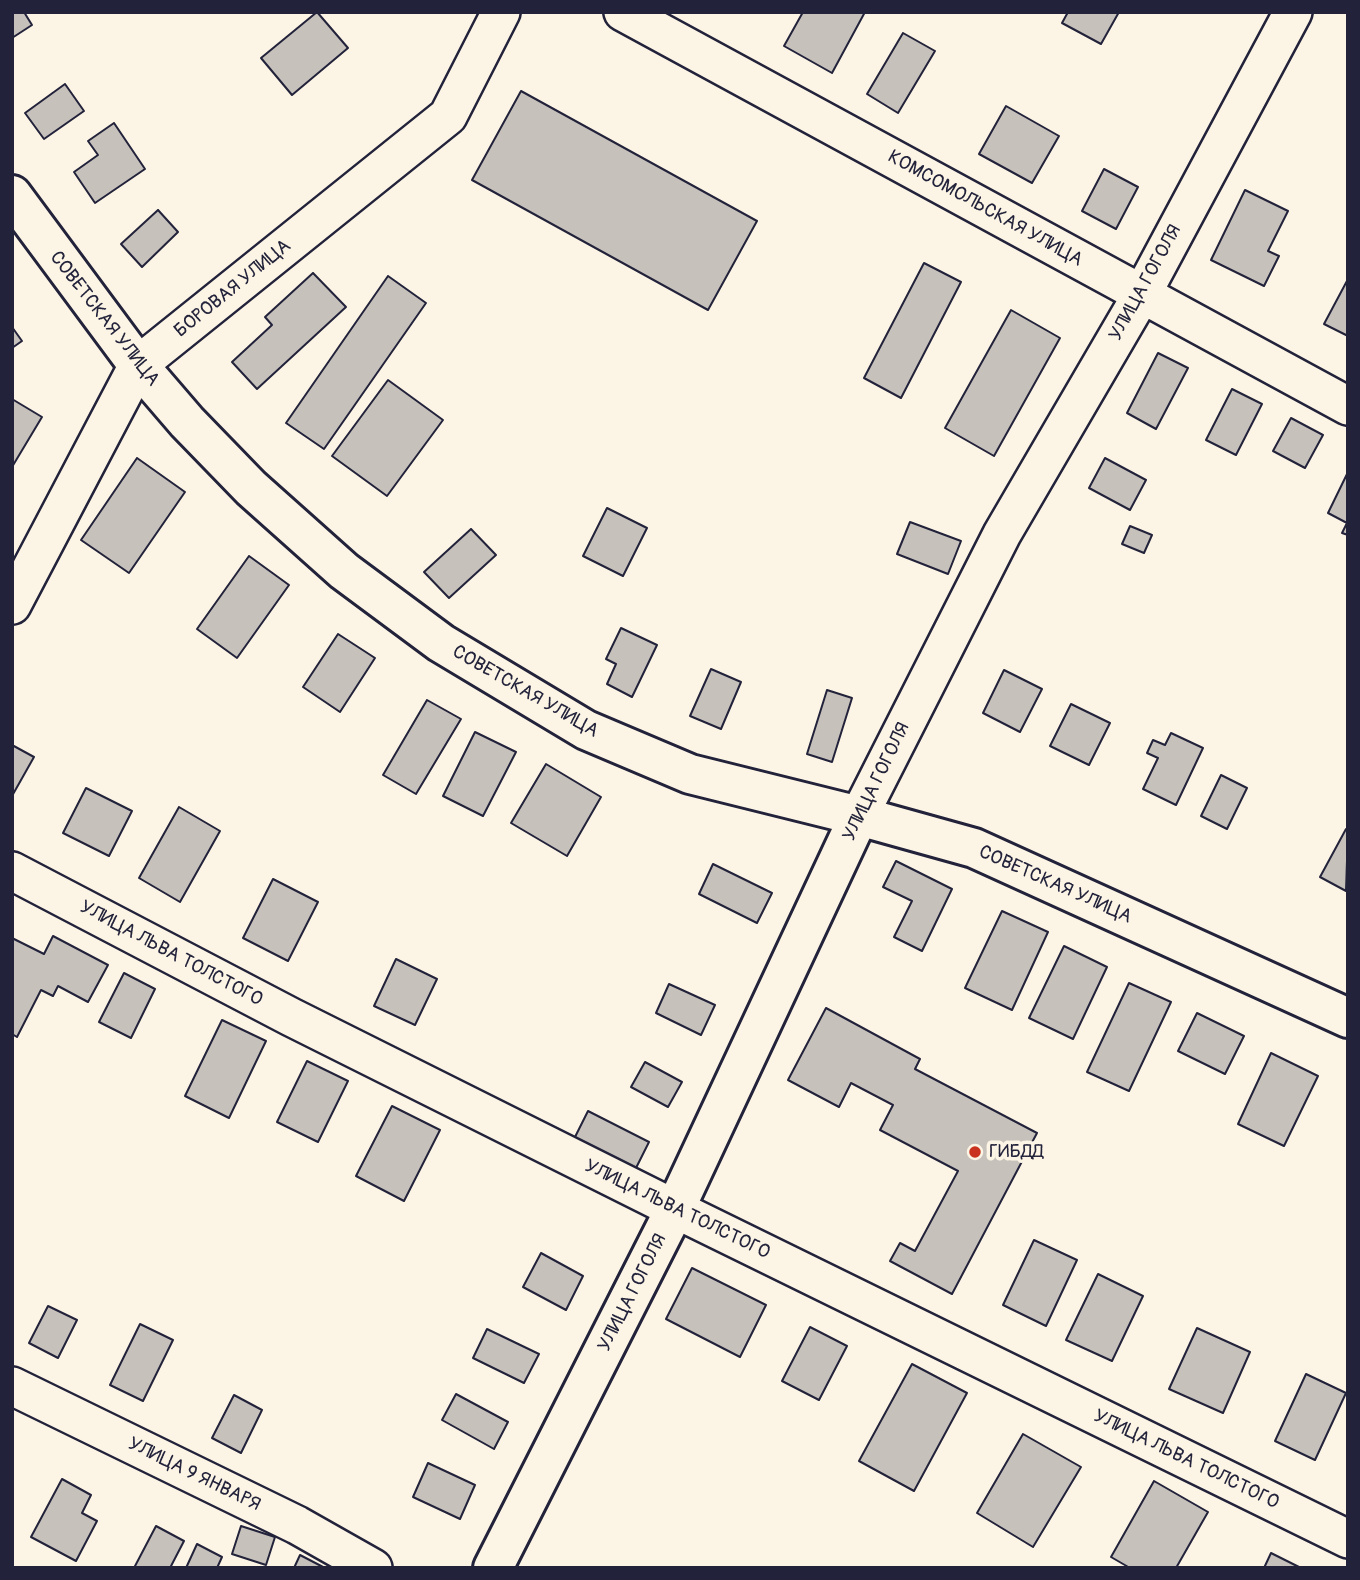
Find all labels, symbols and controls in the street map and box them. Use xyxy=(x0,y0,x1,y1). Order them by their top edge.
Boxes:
street label: КОМСОМОЛЬСКАЯ УЛИЦА xyxy=(884,146,1086,272)
street label: УЛИЦА ГОГОЛЯ xyxy=(1105,221,1187,345)
street label: БОРОВАЯ УЛИЦА xyxy=(170,235,296,343)
street label: СОВЕТСКАЯ УЛИЦА xyxy=(44,247,164,391)
street label: СОВЕТСКАЯ УЛИЦА xyxy=(448,641,602,743)
street label: УЛИЦА ГОГОЛЯ xyxy=(839,719,915,845)
street label: СОВЕТСКАЯ УЛИЦА xyxy=(975,841,1135,929)
street label: УЛИЦА ЛЬВА ТОЛСТОГО xyxy=(76,896,266,1012)
place label: ГИБДД xyxy=(989,1141,1044,1163)
marker: ГИБДД xyxy=(967,1144,983,1160)
street label: УЛИЦА ЛЬВА ТОЛСТОГО xyxy=(580,1155,774,1265)
street label: УЛИЦА ГОГОЛЯ xyxy=(594,1230,672,1356)
street label: УЛИЦА ЛЬВА ТОЛСТОГО xyxy=(1089,1405,1283,1515)
street label: УЛИЦА 9 ЯНВАРЯ xyxy=(124,1433,264,1517)

